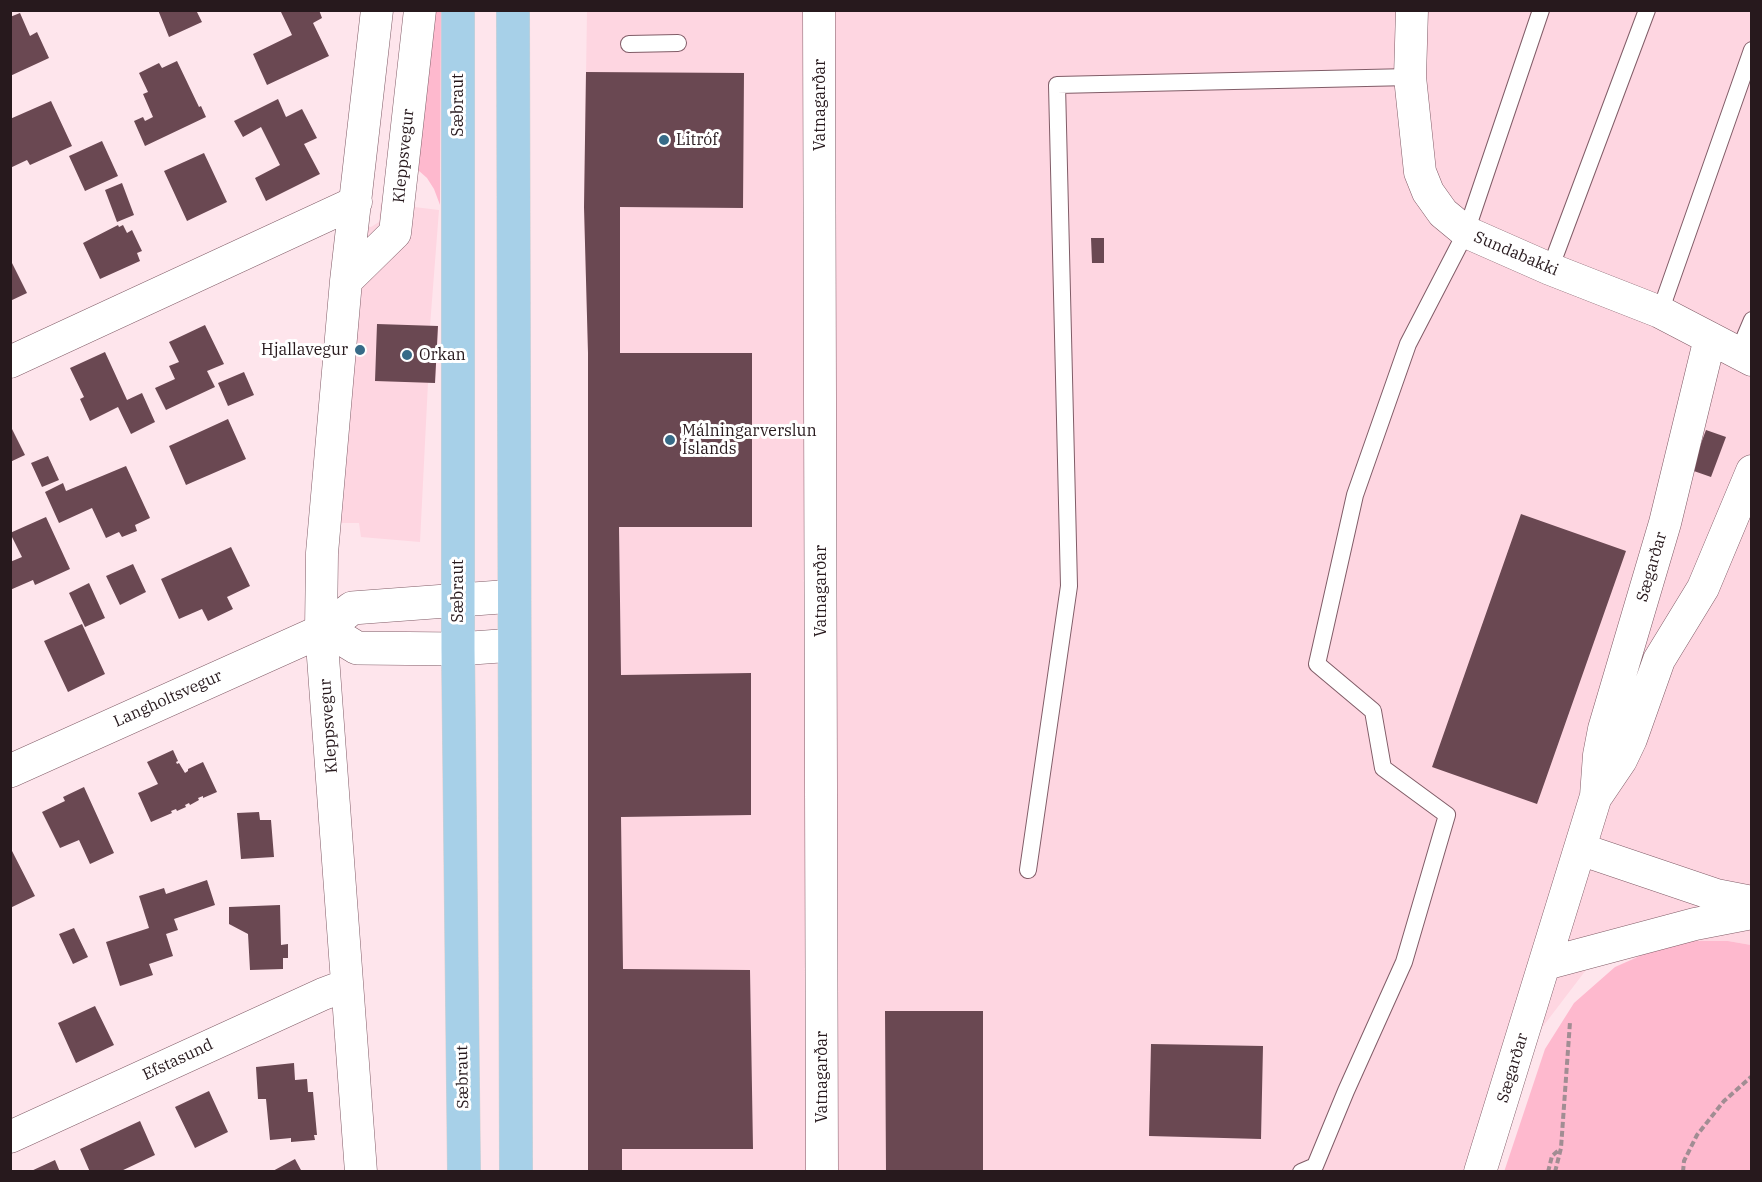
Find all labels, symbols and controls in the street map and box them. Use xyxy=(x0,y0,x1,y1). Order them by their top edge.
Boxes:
street label: Vatnagarðar xyxy=(810,59,830,151)
street label: Sæbraut xyxy=(448,73,468,137)
street label: Kleppsvegur xyxy=(390,108,418,204)
place label: Litróf xyxy=(676,130,718,150)
marker: Litróf xyxy=(657,133,671,147)
street label: Sundabakki xyxy=(1471,228,1561,280)
place label: Hjallavegur xyxy=(261,340,348,360)
marker: Hjallavegur xyxy=(353,343,367,357)
place label: Orkan xyxy=(419,345,466,365)
marker: Orkan xyxy=(400,348,414,362)
place label: Málningarverslun Íslands xyxy=(682,421,817,459)
marker: Málningarverslun Íslands xyxy=(663,433,677,447)
street label: Sægarðar xyxy=(1633,530,1671,604)
street label: Vatnagarðar xyxy=(811,545,831,637)
street label: Sæbraut xyxy=(448,559,468,623)
street label: Langholtsvegur xyxy=(111,666,225,732)
street label: Kleppsvegur xyxy=(316,678,342,774)
street label: Vatnagarðar xyxy=(812,1031,832,1123)
street label: Sægarðar xyxy=(1493,1031,1533,1105)
street label: Efstasund xyxy=(140,1035,216,1085)
street label: Sæbraut xyxy=(453,1045,473,1109)

